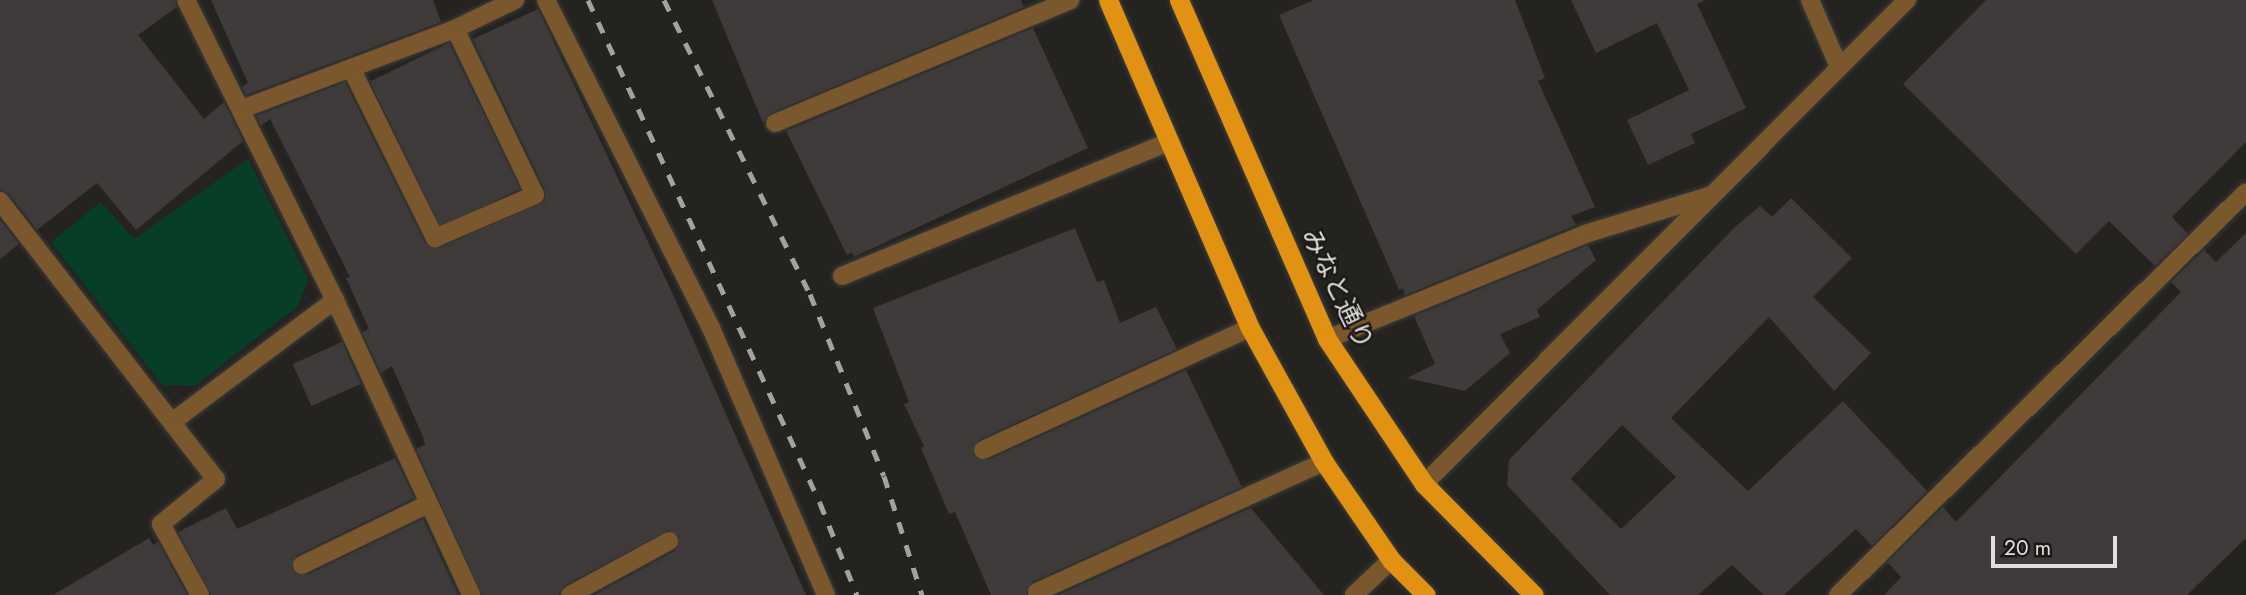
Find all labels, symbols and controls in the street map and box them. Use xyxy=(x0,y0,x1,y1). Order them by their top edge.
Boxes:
street label: みなと通り xyxy=(1294,224,1380,354)
scale bar xyxy=(1994,522,2120,566)
text: 20 m xyxy=(2004,533,2051,563)

